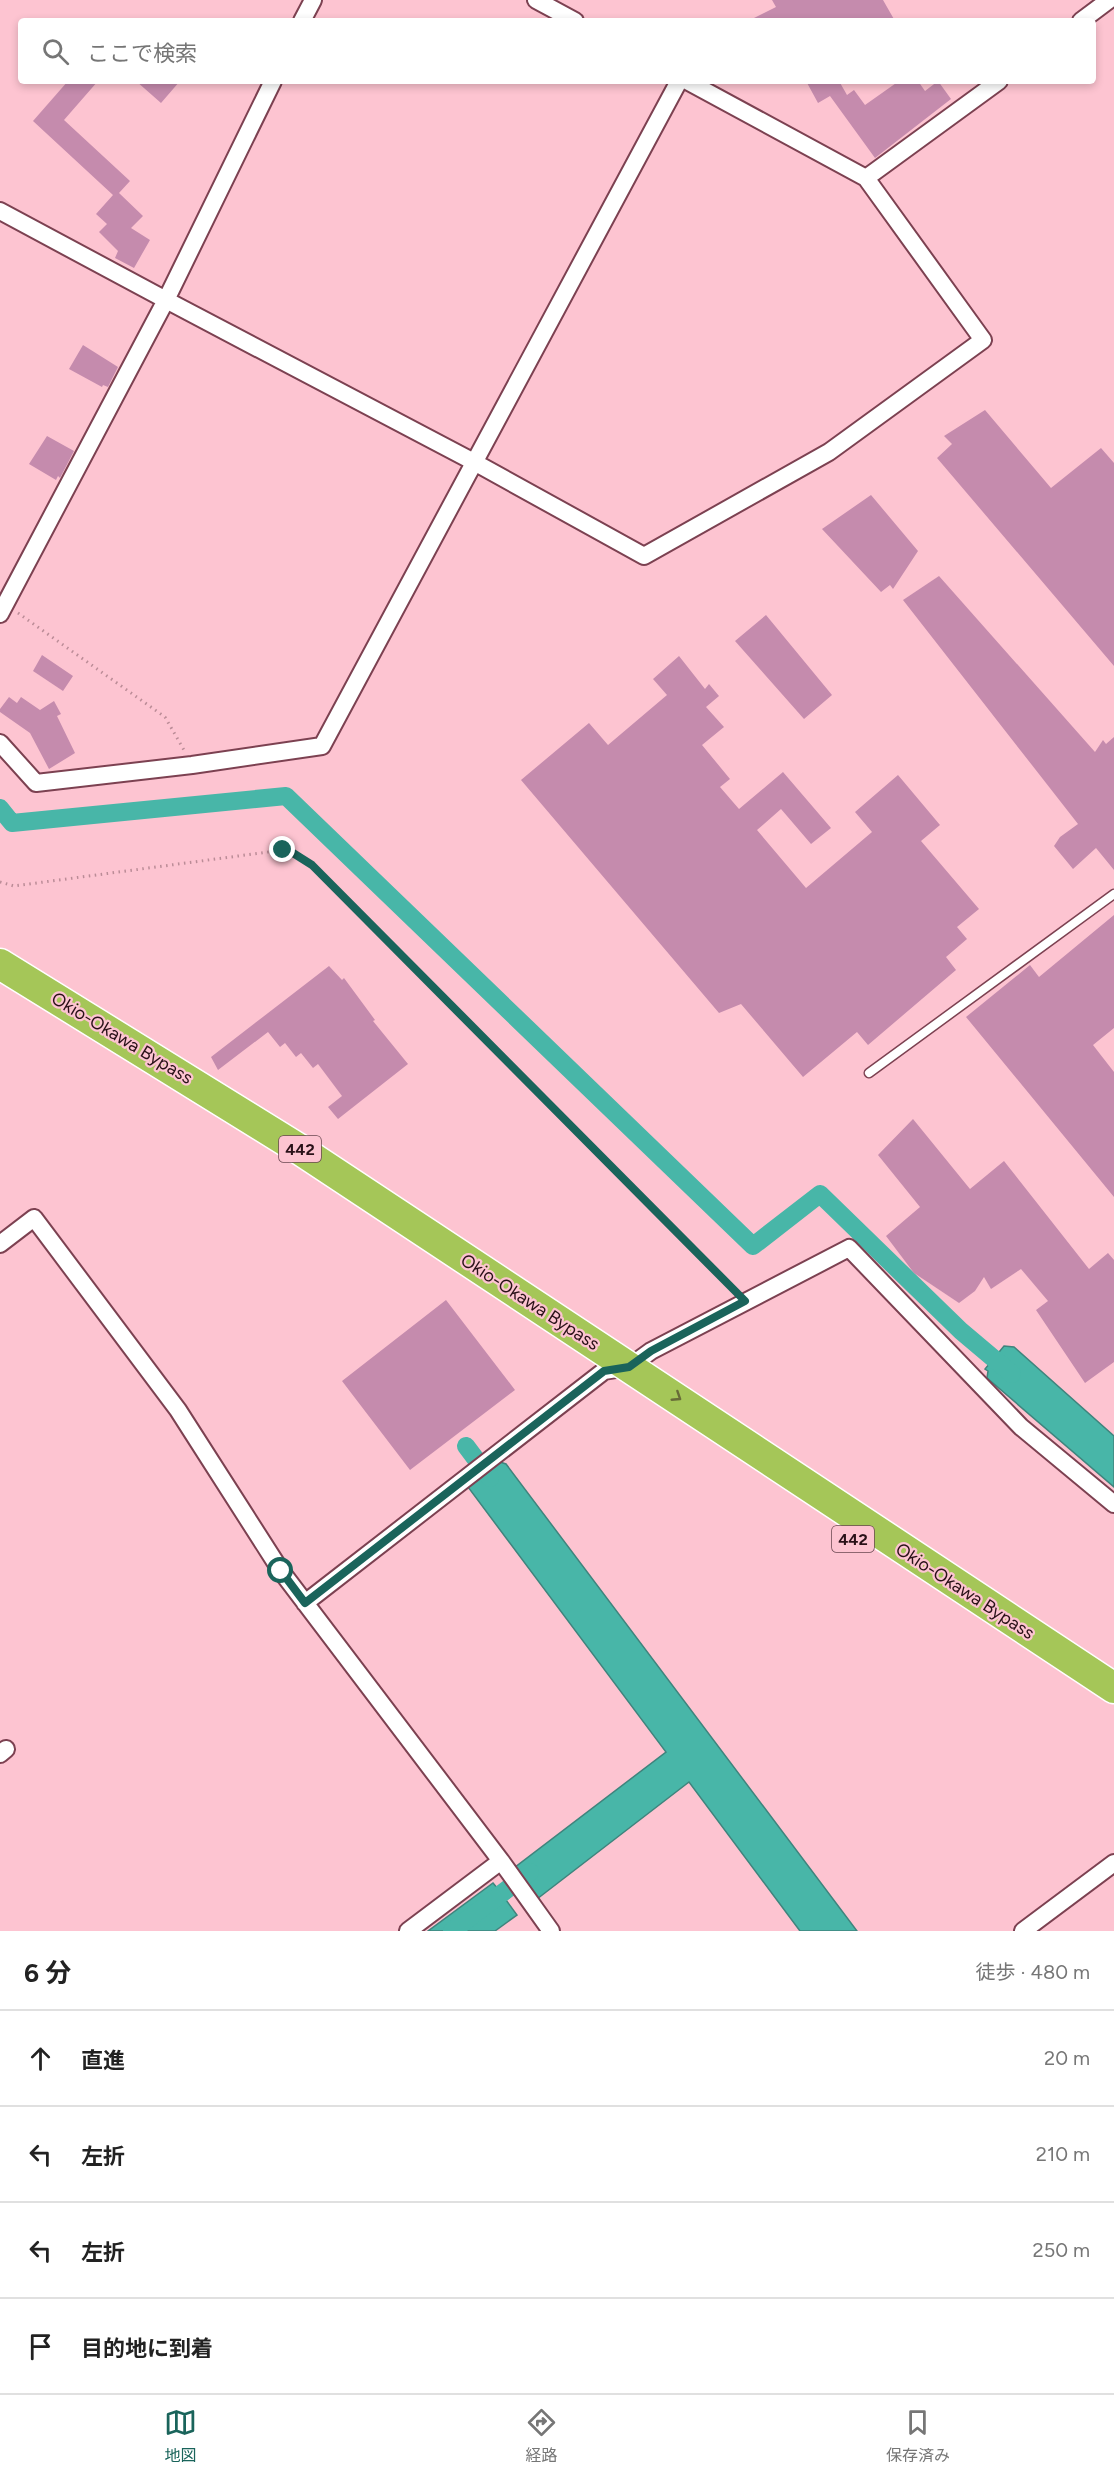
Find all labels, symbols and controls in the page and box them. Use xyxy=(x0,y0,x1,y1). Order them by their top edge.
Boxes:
search box xyxy=(18,18,1096,84)
icon: search xyxy=(39,35,72,68)
text: ここで検索 xyxy=(87,40,197,67)
route end xyxy=(269,836,295,862)
street label: Okio-Okawa Bypass xyxy=(47,987,197,1089)
road number: 442 xyxy=(279,1136,321,1162)
street label: Okio-Okawa Bypass xyxy=(457,1249,603,1355)
one-way arrow xyxy=(671,1390,681,1402)
road number: 442 xyxy=(832,1526,874,1552)
street label: Okio-Okawa Bypass xyxy=(892,1538,1038,1644)
route start xyxy=(267,1557,293,1583)
text: 6 分 xyxy=(24,1957,71,1989)
text: 徒歩 · 480 m xyxy=(976,1960,1090,1984)
icon: ahead xyxy=(24,2042,57,2075)
text: 20 m xyxy=(1044,2046,1090,2070)
text: 直進 xyxy=(81,2047,125,2074)
icon: left xyxy=(24,2138,57,2171)
text: 210 m xyxy=(1036,2142,1090,2166)
text: 左折 xyxy=(81,2143,125,2170)
icon: left xyxy=(24,2234,57,2267)
text: 250 m xyxy=(1033,2238,1090,2262)
text: 左折 xyxy=(81,2239,125,2266)
icon: arrive xyxy=(24,2330,57,2363)
text: 目的地に到着 xyxy=(81,2335,213,2362)
tab: 地図 xyxy=(164,2406,197,2466)
tab: 経路 xyxy=(525,2406,558,2466)
tab: 保存済み xyxy=(886,2406,950,2466)

